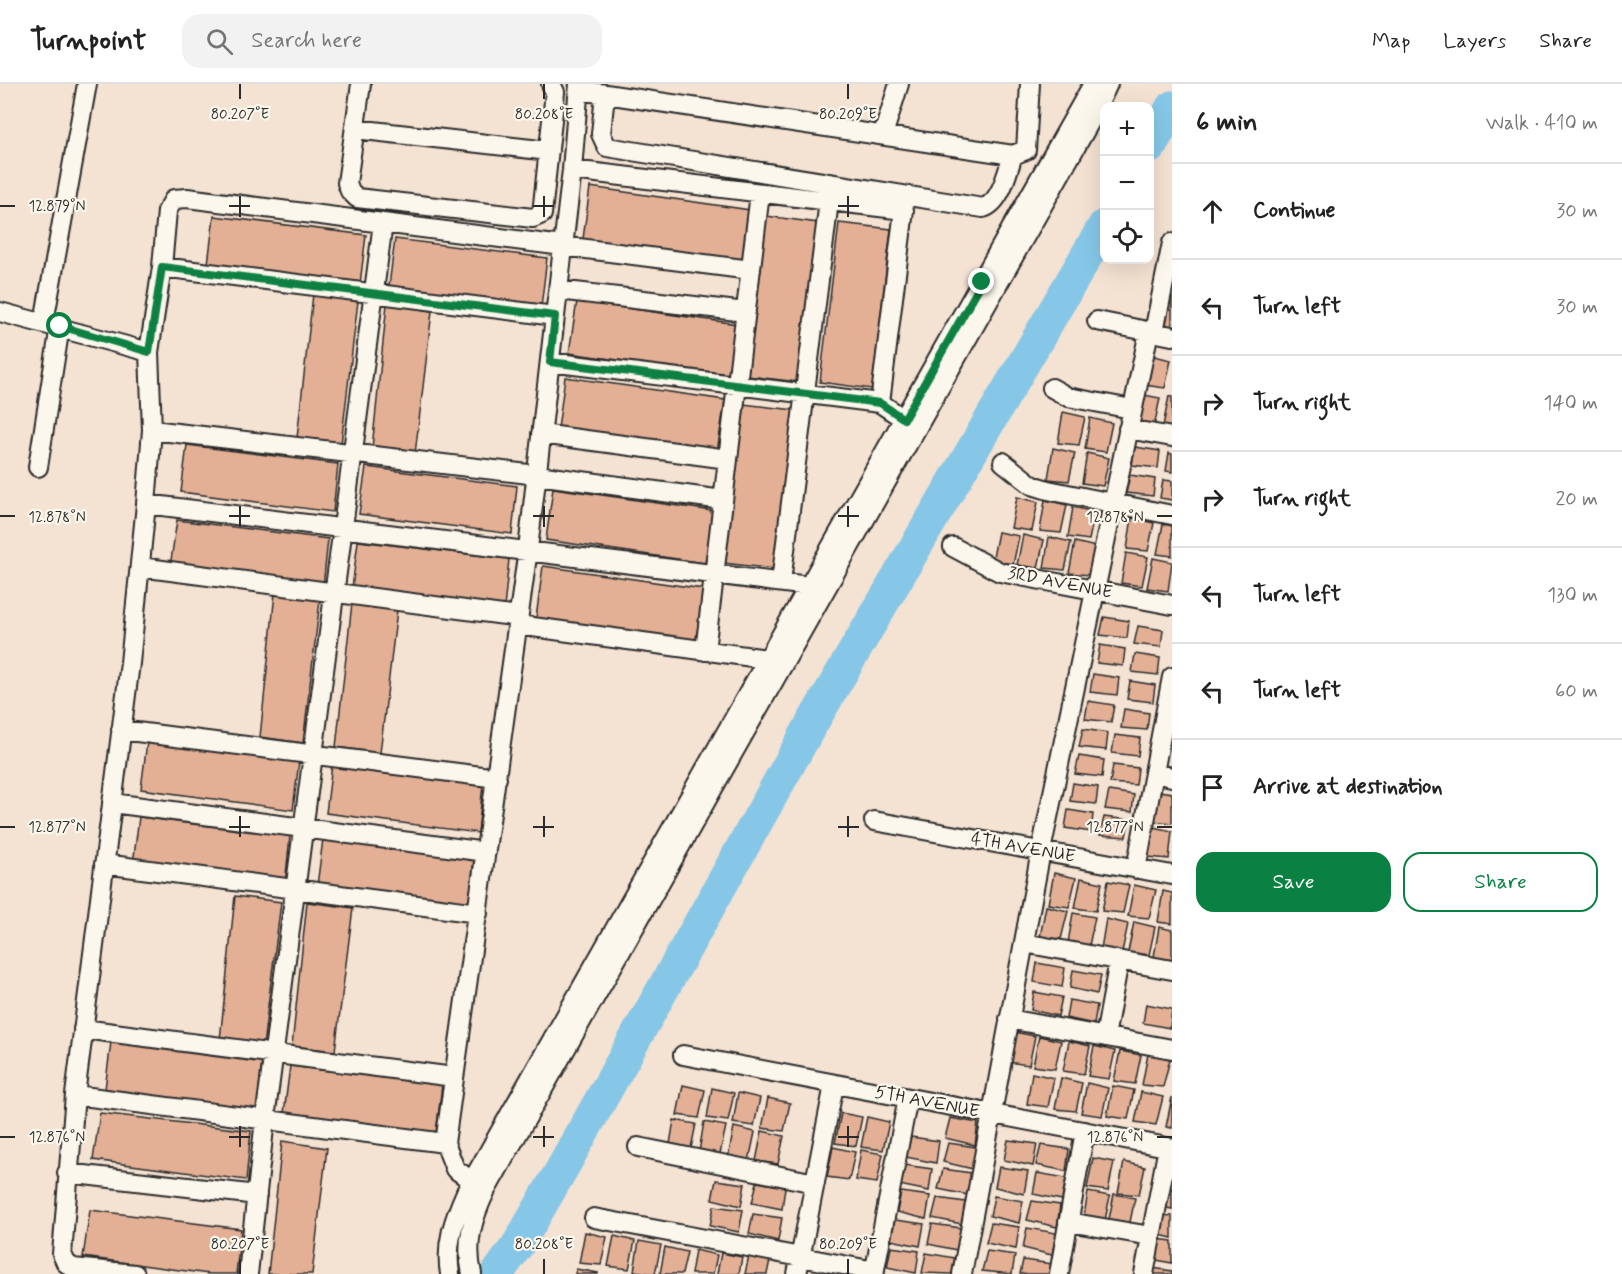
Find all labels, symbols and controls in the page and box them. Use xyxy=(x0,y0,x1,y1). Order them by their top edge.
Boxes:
search box xyxy=(182,14,602,68)
text: Turnpoint xyxy=(30,23,146,60)
icon: search xyxy=(203,25,236,58)
text: Search here xyxy=(251,27,362,55)
text: Map xyxy=(1372,27,1410,55)
text: Layers xyxy=(1443,27,1506,55)
text: Share xyxy=(1539,27,1592,55)
map controls xyxy=(1100,102,1154,264)
button: + xyxy=(1100,102,1154,156)
text: 80.207°E xyxy=(211,105,270,125)
text: 80.208°E xyxy=(515,105,573,125)
text: 80.209°E xyxy=(819,105,877,125)
text: 6 min xyxy=(1196,106,1258,140)
text: Walk · 410 m xyxy=(1486,110,1598,137)
button: − xyxy=(1100,156,1154,210)
icon: ahead xyxy=(1196,195,1229,228)
text: 12.879°N xyxy=(28,197,86,217)
text: Continue xyxy=(1253,197,1335,225)
text: 30 m xyxy=(1556,198,1598,225)
button: locate xyxy=(1100,210,1154,264)
route end xyxy=(968,268,994,294)
icon: left xyxy=(1196,291,1229,324)
text: Turn left xyxy=(1253,293,1341,321)
text: 30 m xyxy=(1556,294,1598,321)
route start xyxy=(46,312,72,338)
icon: right xyxy=(1196,387,1229,420)
text: Turn right xyxy=(1253,389,1351,417)
text: 140 m xyxy=(1544,390,1598,417)
icon: right xyxy=(1196,483,1229,516)
text: Turn right xyxy=(1253,485,1351,513)
text: 20 m xyxy=(1555,486,1598,513)
text: 12.878°N xyxy=(28,508,86,528)
text: 12.878°N xyxy=(1086,508,1144,528)
street label: 3RD AVENUE xyxy=(1006,561,1114,605)
icon: left xyxy=(1196,579,1229,612)
text: Turn left xyxy=(1253,581,1341,609)
text: 130 m xyxy=(1547,582,1598,609)
icon: left xyxy=(1196,675,1229,708)
text: Turn left xyxy=(1253,677,1341,705)
text: 60 m xyxy=(1555,678,1598,705)
icon: arrive xyxy=(1196,771,1229,804)
text: Arrive at destination xyxy=(1253,773,1443,801)
text: 12.877°N xyxy=(28,818,86,838)
text: 12.877°N xyxy=(1086,818,1144,838)
street label: 4TH AVENUE xyxy=(969,827,1077,869)
button: Save xyxy=(1196,852,1391,912)
button: Share xyxy=(1403,852,1598,912)
street label: 5TH AVENUE xyxy=(873,1080,981,1124)
text: 12.876°N xyxy=(29,1128,85,1148)
text: 12.876°N xyxy=(1087,1128,1143,1148)
text: 80.207°E xyxy=(211,1235,270,1255)
text: 80.208°E xyxy=(515,1235,573,1255)
text: 80.209°E xyxy=(819,1235,877,1255)

